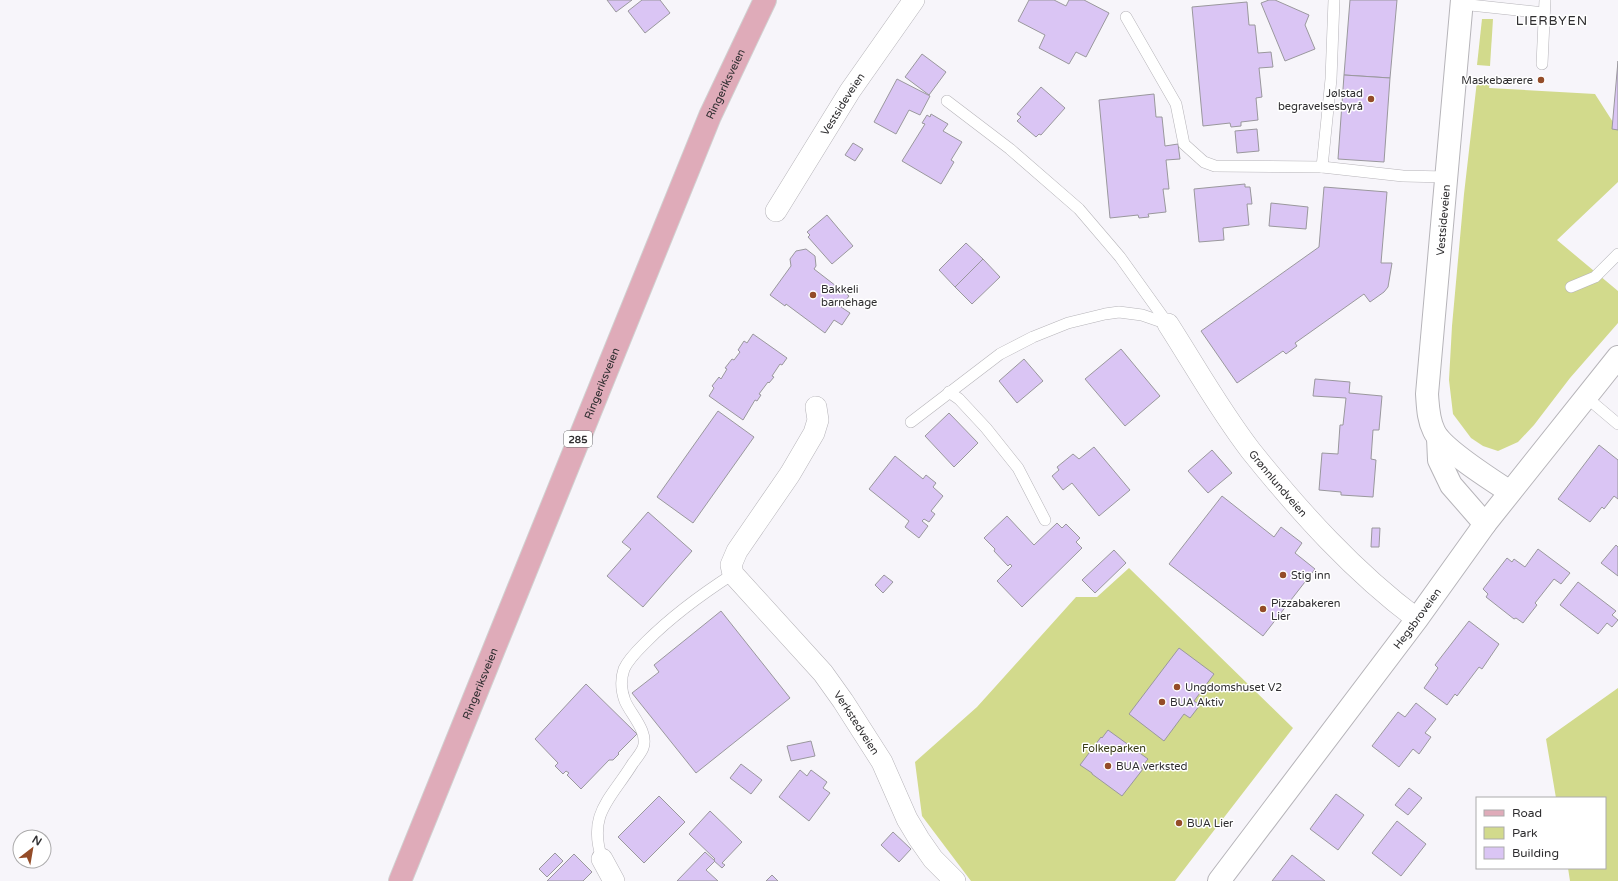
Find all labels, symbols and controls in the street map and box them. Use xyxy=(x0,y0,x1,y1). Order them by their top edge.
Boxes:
district label: LIERBYEN xyxy=(1516,13,1588,29)
street label: Ringeriksveien xyxy=(703,47,748,121)
street label: Vestsideveien xyxy=(818,71,868,138)
place label: Maskebærere xyxy=(1461,74,1533,87)
marker: Maskebærere xyxy=(1536,75,1546,85)
place label: Jølstad begravelsesbyrå xyxy=(1278,87,1363,113)
marker: Jølstad begravelsesbyrå xyxy=(1366,94,1376,104)
street label: Vestsideveien xyxy=(1434,184,1453,256)
place label: Bakkeli barnehage xyxy=(821,283,877,309)
marker: Bakkeli barnehage xyxy=(808,290,818,300)
street label: Ringeriksveien xyxy=(582,346,623,421)
road number: 285 xyxy=(564,431,592,447)
street label: Grønnlundveien xyxy=(1246,448,1310,520)
place label: Stig inn xyxy=(1291,569,1330,582)
marker: Stig inn xyxy=(1278,570,1288,580)
street label: Hegsbroveien xyxy=(1391,586,1444,651)
place label: Pizzabakeren Lier xyxy=(1271,597,1340,623)
marker: Pizzabakeren Lier xyxy=(1258,604,1268,614)
street label: Ringeriksveien xyxy=(460,646,501,722)
place label: Ungdomshuset V2 xyxy=(1185,681,1282,694)
marker: Ungdomshuset V2 xyxy=(1172,682,1182,692)
street label: Verkstedveien xyxy=(831,688,882,757)
place label: BUA Aktiv xyxy=(1170,696,1224,709)
marker: BUA Aktiv xyxy=(1157,697,1167,707)
park label: Folkeparken xyxy=(1082,742,1146,755)
place label: BUA verksted xyxy=(1116,760,1188,773)
marker: BUA verksted xyxy=(1103,761,1113,771)
legend xyxy=(1476,797,1606,869)
text: Road xyxy=(1512,806,1542,820)
place label: BUA Lier xyxy=(1187,817,1234,830)
marker: BUA Lier xyxy=(1174,818,1184,828)
text: Park xyxy=(1512,826,1538,840)
north arrow xyxy=(12,829,52,869)
text: N xyxy=(30,833,44,849)
text: Building xyxy=(1512,846,1559,860)

